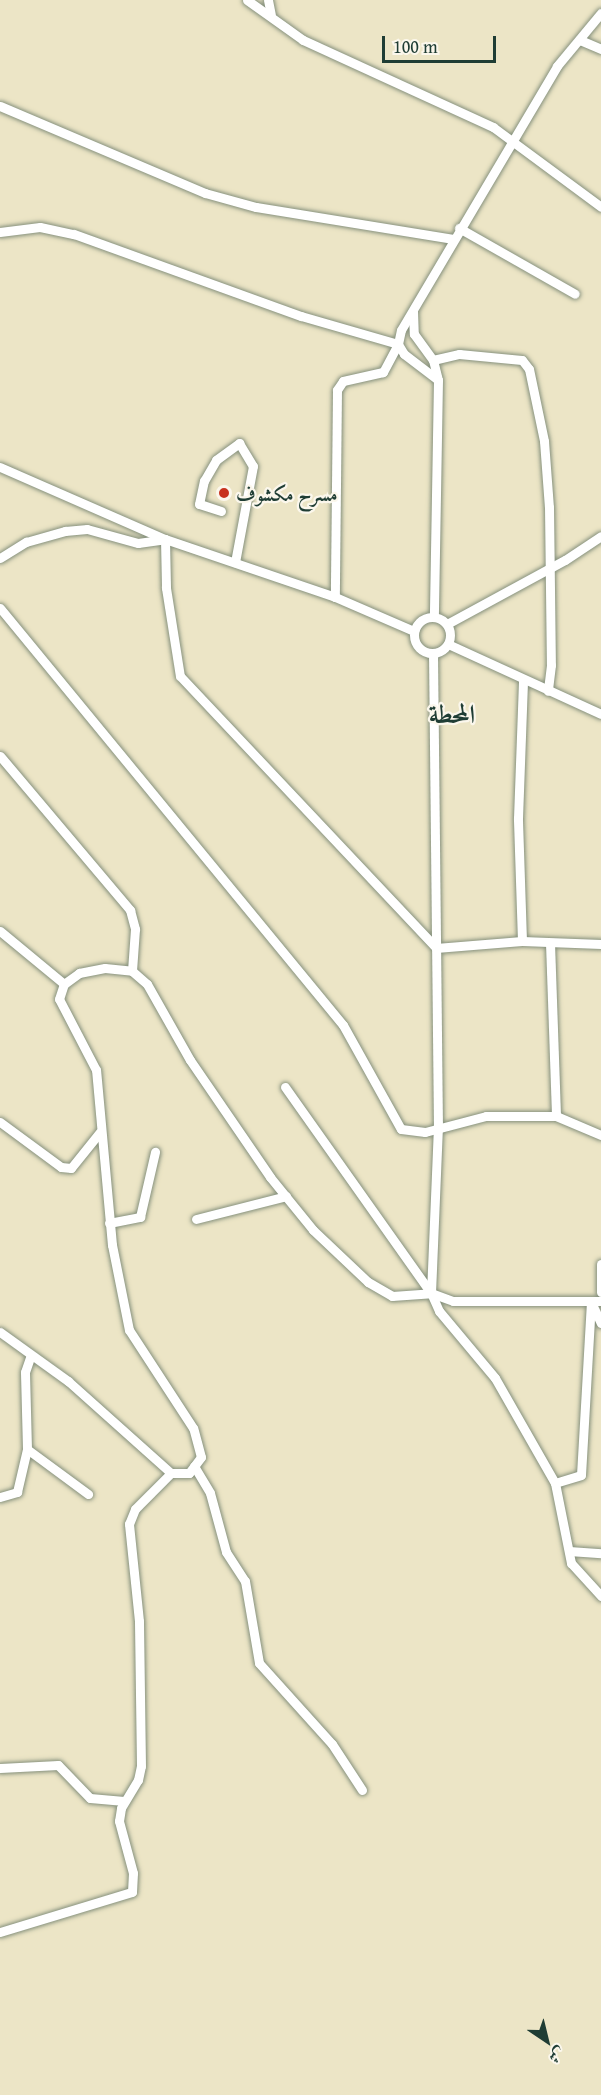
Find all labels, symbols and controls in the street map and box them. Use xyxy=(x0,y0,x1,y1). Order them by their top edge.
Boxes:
scale bar xyxy=(385,24,499,62)
text: 100 m xyxy=(393,33,438,60)
place label: مسرح مكشوف xyxy=(236,481,338,505)
marker: مسرح مكشوف xyxy=(217,486,231,500)
district label: المحطة xyxy=(429,698,475,730)
north arrow xyxy=(517,2011,577,2071)
text: ش xyxy=(544,2041,571,2070)

